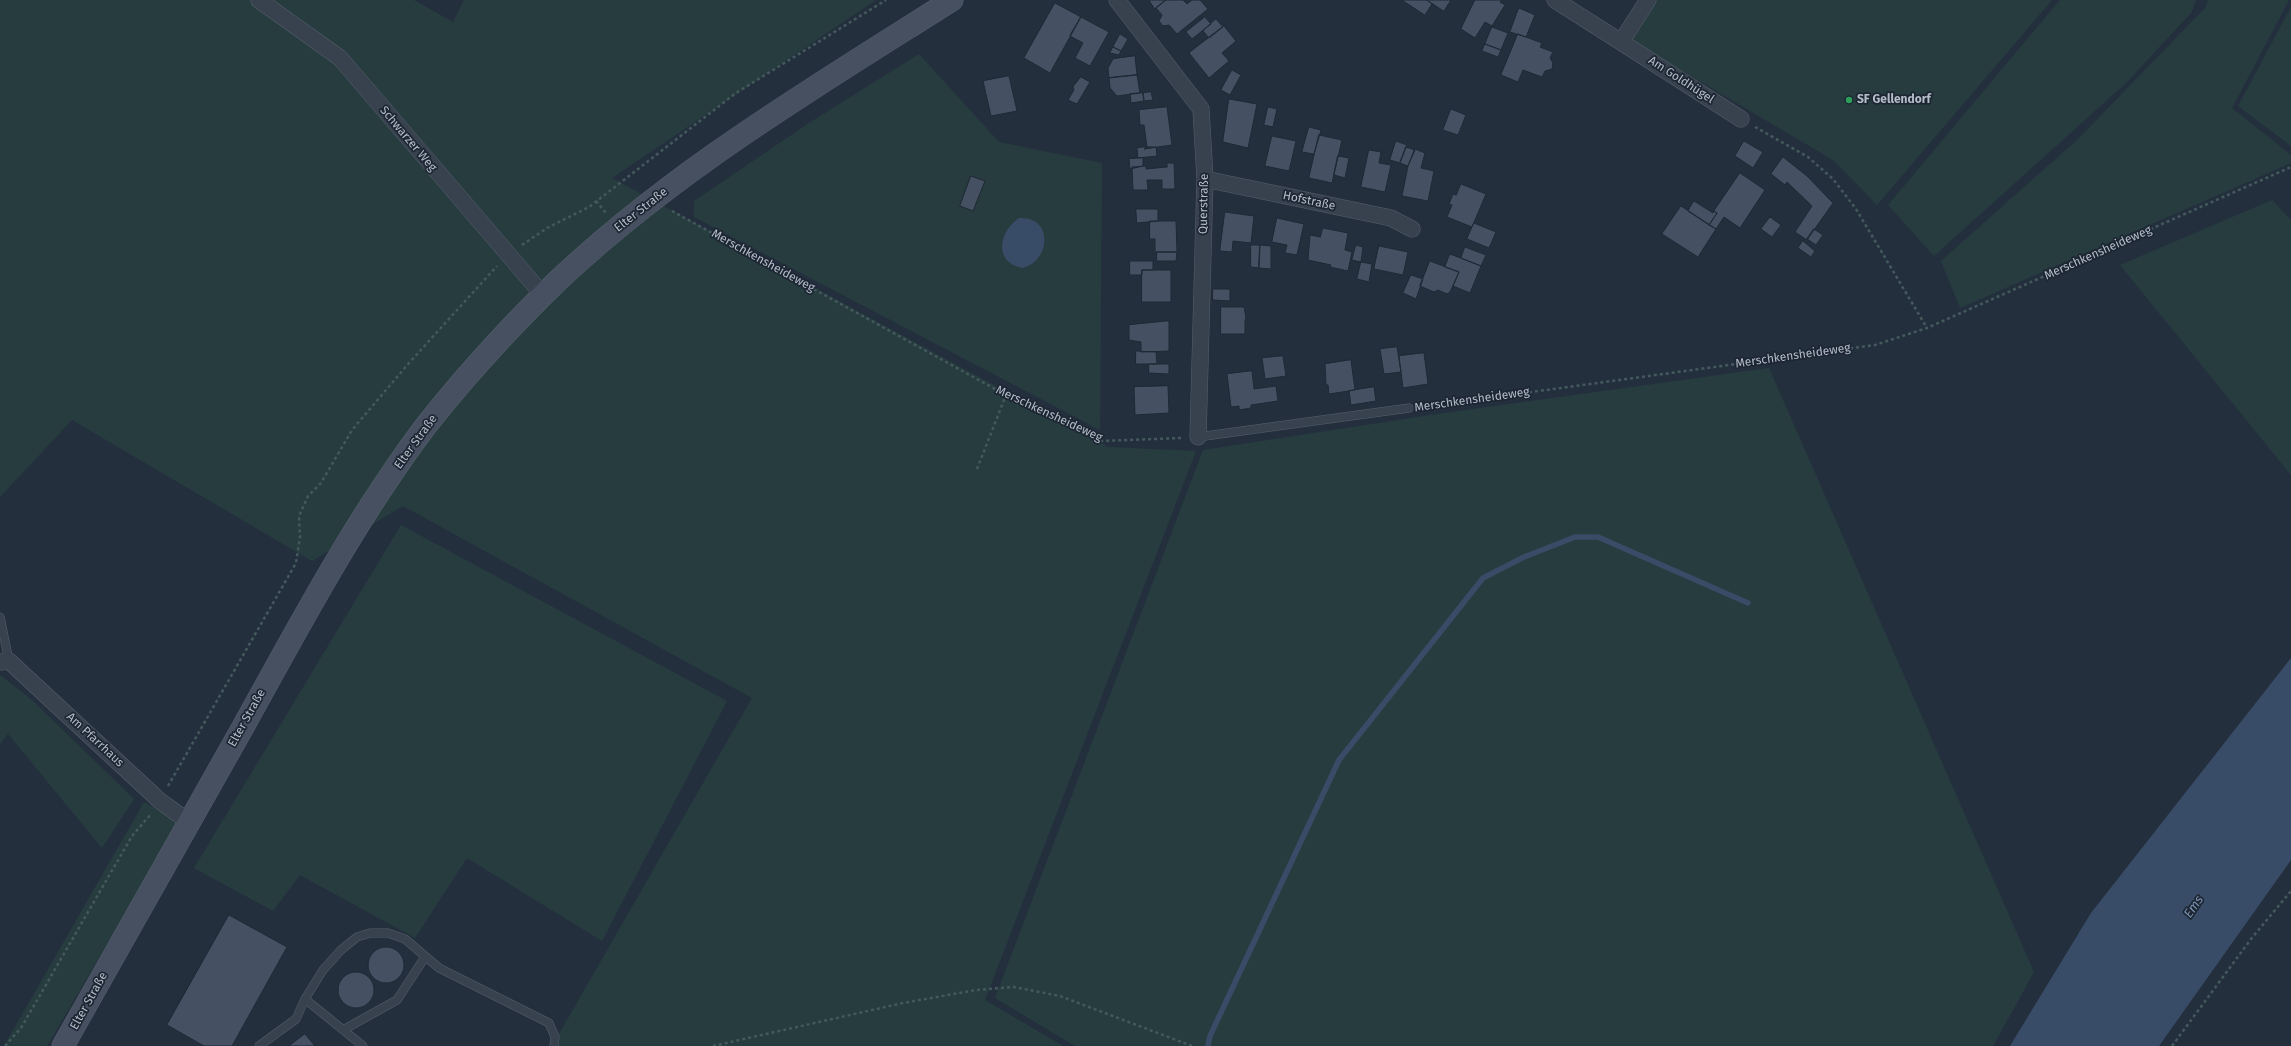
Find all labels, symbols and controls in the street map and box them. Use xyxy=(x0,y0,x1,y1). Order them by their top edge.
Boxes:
street label: Am Goldhügel xyxy=(1645,53,1717,107)
place label: SF Gellendorf xyxy=(1857,93,1931,107)
marker: SF Gellendorf xyxy=(1844,95,1854,105)
street label: Schwarzer Weg xyxy=(376,103,440,175)
street label: Querstraße xyxy=(1196,174,1212,234)
street label: Elter Straße xyxy=(611,185,671,235)
street label: Hofstraße xyxy=(1281,188,1337,214)
street label: Merschkensheideweg xyxy=(2042,223,2154,283)
street label: Merschkensheideweg xyxy=(709,227,817,295)
street label: Merschkensheideweg xyxy=(1735,341,1851,371)
street label: Merschkensheideweg xyxy=(993,383,1105,445)
street label: Merschkensheideweg xyxy=(1414,385,1530,415)
street label: Elter Straße xyxy=(391,412,441,472)
street label: Elter Straße xyxy=(225,687,269,749)
street label: Am Pfarrhaus xyxy=(63,710,127,770)
water label: Ems xyxy=(2181,893,2207,921)
street label: Elter Straße xyxy=(67,970,111,1032)

